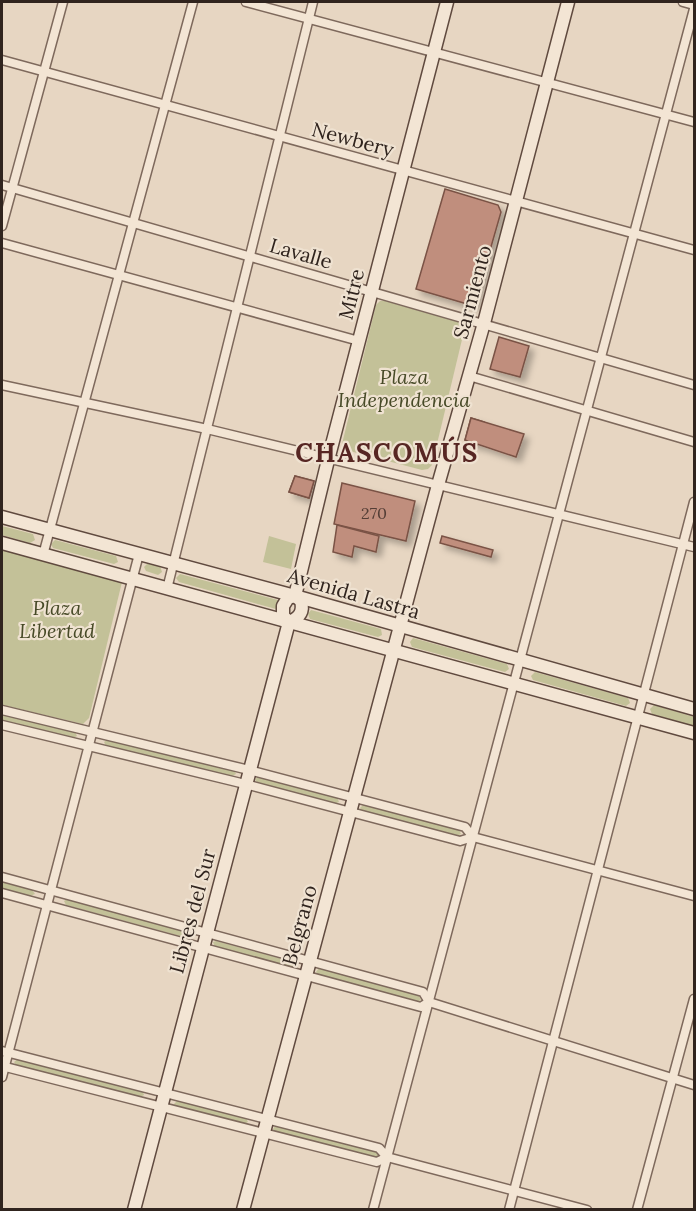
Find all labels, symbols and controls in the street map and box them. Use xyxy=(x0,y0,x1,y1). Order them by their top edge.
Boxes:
street label: Newbery xyxy=(309,116,397,162)
street label: Lavalle xyxy=(267,232,335,274)
street label: Sarmiento xyxy=(447,242,497,342)
street label: Mitre xyxy=(333,266,369,322)
park label: Plaza Independencia xyxy=(338,364,470,412)
district label: CHASCOMÚS xyxy=(295,436,479,469)
house number: 270 xyxy=(361,503,387,523)
street label: Avenida Lastra xyxy=(284,562,423,624)
park label: Plaza Libertad xyxy=(19,595,96,643)
street label: Libres del Sur xyxy=(163,846,221,976)
street label: Belgrano xyxy=(276,882,322,968)

